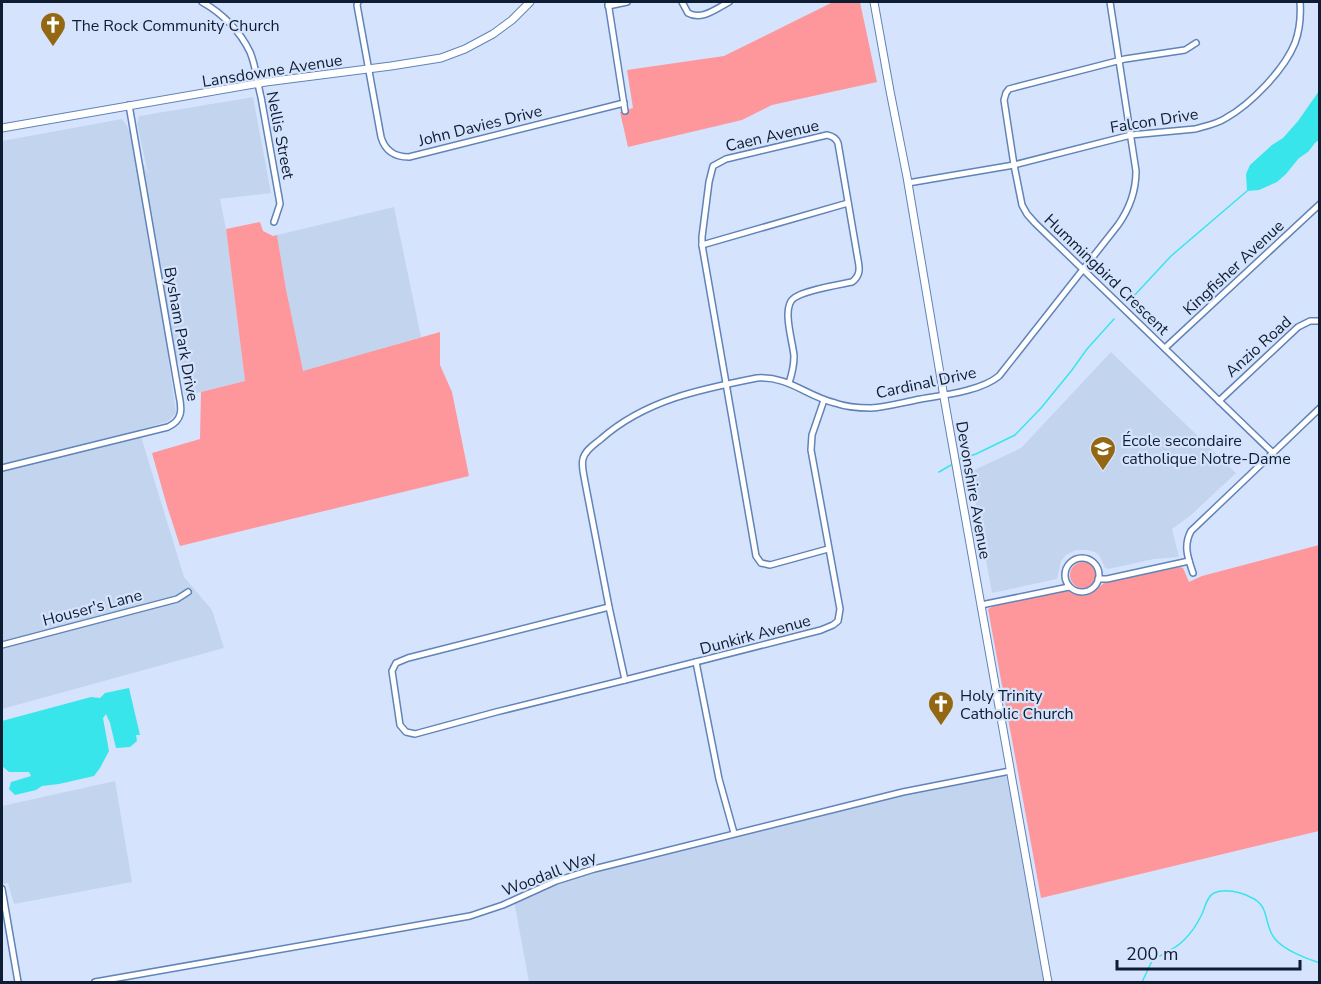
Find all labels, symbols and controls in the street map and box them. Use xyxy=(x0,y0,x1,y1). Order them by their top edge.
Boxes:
church icon: The Rock Community Church xyxy=(38,10,68,48)
place label: The Rock Community Church xyxy=(72,15,280,37)
street label: Lansdowne Avenue xyxy=(200,49,344,93)
street label: Nellis Street xyxy=(261,89,299,181)
street label: John Davies Drive xyxy=(415,100,544,152)
street label: Falcon Drive xyxy=(1109,103,1200,139)
street label: Caen Avenue xyxy=(723,115,821,157)
street label: Hummingbird Crescent xyxy=(1039,209,1174,341)
street label: Kingfisher Avenue xyxy=(1178,215,1289,320)
street label: Bysham Park Drive xyxy=(158,265,204,403)
street label: Anzio Road xyxy=(1221,311,1297,382)
street label: Cardinal Drive xyxy=(874,362,978,404)
street label: Devonshire Avenue xyxy=(950,420,996,561)
place label: École secondaire catholique Notre-Dame xyxy=(1122,430,1291,470)
school or university icon: École secondaire catholique Notre-Dame xyxy=(1088,434,1118,472)
street label: Houser's Lane xyxy=(40,584,144,632)
street label: Dunkirk Avenue xyxy=(697,610,813,660)
place label: Holy Trinity Catholic Church xyxy=(960,685,1074,725)
church icon: Holy Trinity Catholic Church xyxy=(926,689,956,727)
street label: Woodall Way xyxy=(499,846,600,902)
scale bar xyxy=(1117,933,1300,971)
text: 200 m xyxy=(1126,942,1178,966)

